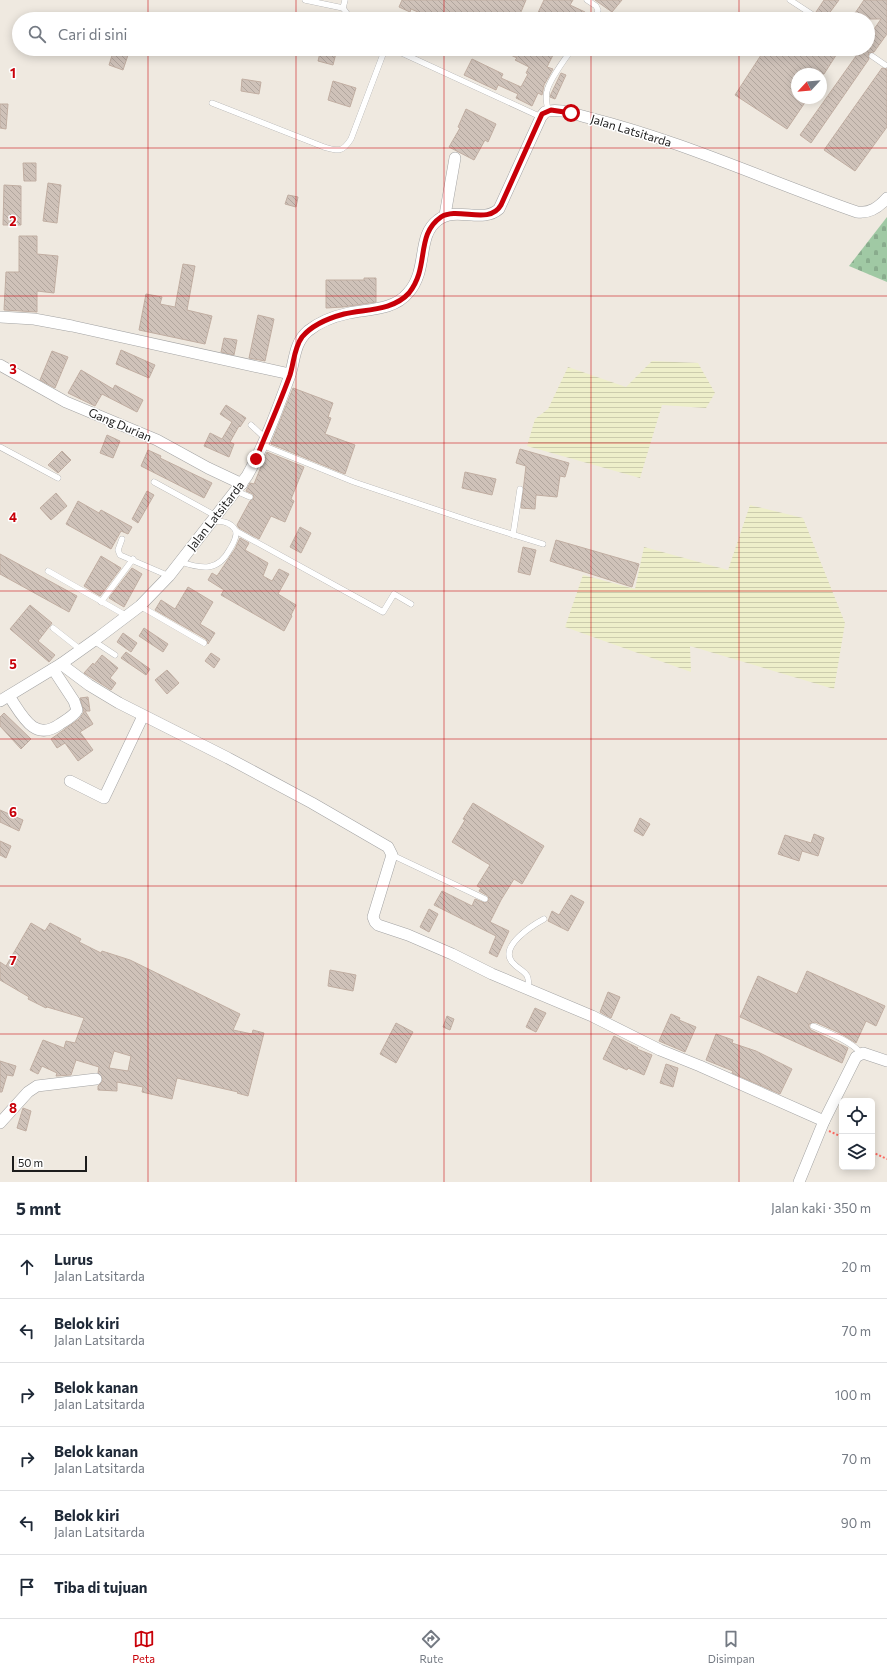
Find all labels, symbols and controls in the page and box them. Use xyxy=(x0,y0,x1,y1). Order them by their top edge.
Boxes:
search box xyxy=(12,12,875,56)
icon: search xyxy=(26,23,48,45)
text: Cari di sini xyxy=(58,25,127,43)
text: 1 xyxy=(10,65,16,81)
north arrow xyxy=(791,68,827,104)
route start xyxy=(562,104,580,122)
street label: Jalan Latsitarda xyxy=(589,111,673,150)
text: 2 xyxy=(9,213,17,229)
text: 3 xyxy=(9,361,17,377)
street label: Gang Durian xyxy=(87,404,154,444)
route end xyxy=(247,450,265,468)
street label: Jalan Latsitarda xyxy=(184,478,247,553)
text: 4 xyxy=(9,509,17,525)
text: 5 xyxy=(9,656,17,672)
text: 6 xyxy=(9,804,17,820)
text: 7 xyxy=(9,952,17,968)
map controls xyxy=(839,1098,875,1170)
button: locate xyxy=(839,1098,875,1134)
text: 8 xyxy=(9,1100,17,1116)
button: layers xyxy=(839,1134,875,1170)
scale bar xyxy=(12,1154,87,1173)
text: 50 m xyxy=(18,1156,43,1169)
text: 5 mnt xyxy=(16,1198,61,1219)
text: Jalan kaki · 350 m xyxy=(771,1200,871,1216)
text: Lurus xyxy=(54,1250,93,1268)
icon: ahead xyxy=(16,1256,38,1278)
text: 20 m xyxy=(842,1259,871,1275)
text: Jalan Latsitarda xyxy=(54,1268,145,1284)
text: Belok kiri xyxy=(54,1314,120,1332)
icon: left xyxy=(16,1320,38,1342)
text: 70 m xyxy=(842,1323,871,1339)
text: Jalan Latsitarda xyxy=(54,1332,145,1348)
text: Belok kanan xyxy=(54,1378,138,1396)
icon: right xyxy=(16,1384,38,1406)
text: 100 m xyxy=(835,1387,871,1403)
text: Jalan Latsitarda xyxy=(54,1396,145,1412)
text: Belok kanan xyxy=(54,1442,138,1460)
icon: right xyxy=(16,1448,38,1470)
text: 70 m xyxy=(842,1451,871,1467)
text: Jalan Latsitarda xyxy=(54,1460,145,1476)
text: Belok kiri xyxy=(54,1506,120,1524)
icon: left xyxy=(16,1512,38,1534)
text: 90 m xyxy=(841,1515,871,1531)
text: Jalan Latsitarda xyxy=(54,1524,145,1540)
icon: arrive xyxy=(16,1576,38,1598)
text: Tiba di tujuan xyxy=(54,1578,148,1596)
tab: Peta xyxy=(132,1628,155,1665)
tab: Rute xyxy=(420,1628,443,1665)
tab: Disimpan xyxy=(708,1628,755,1665)

